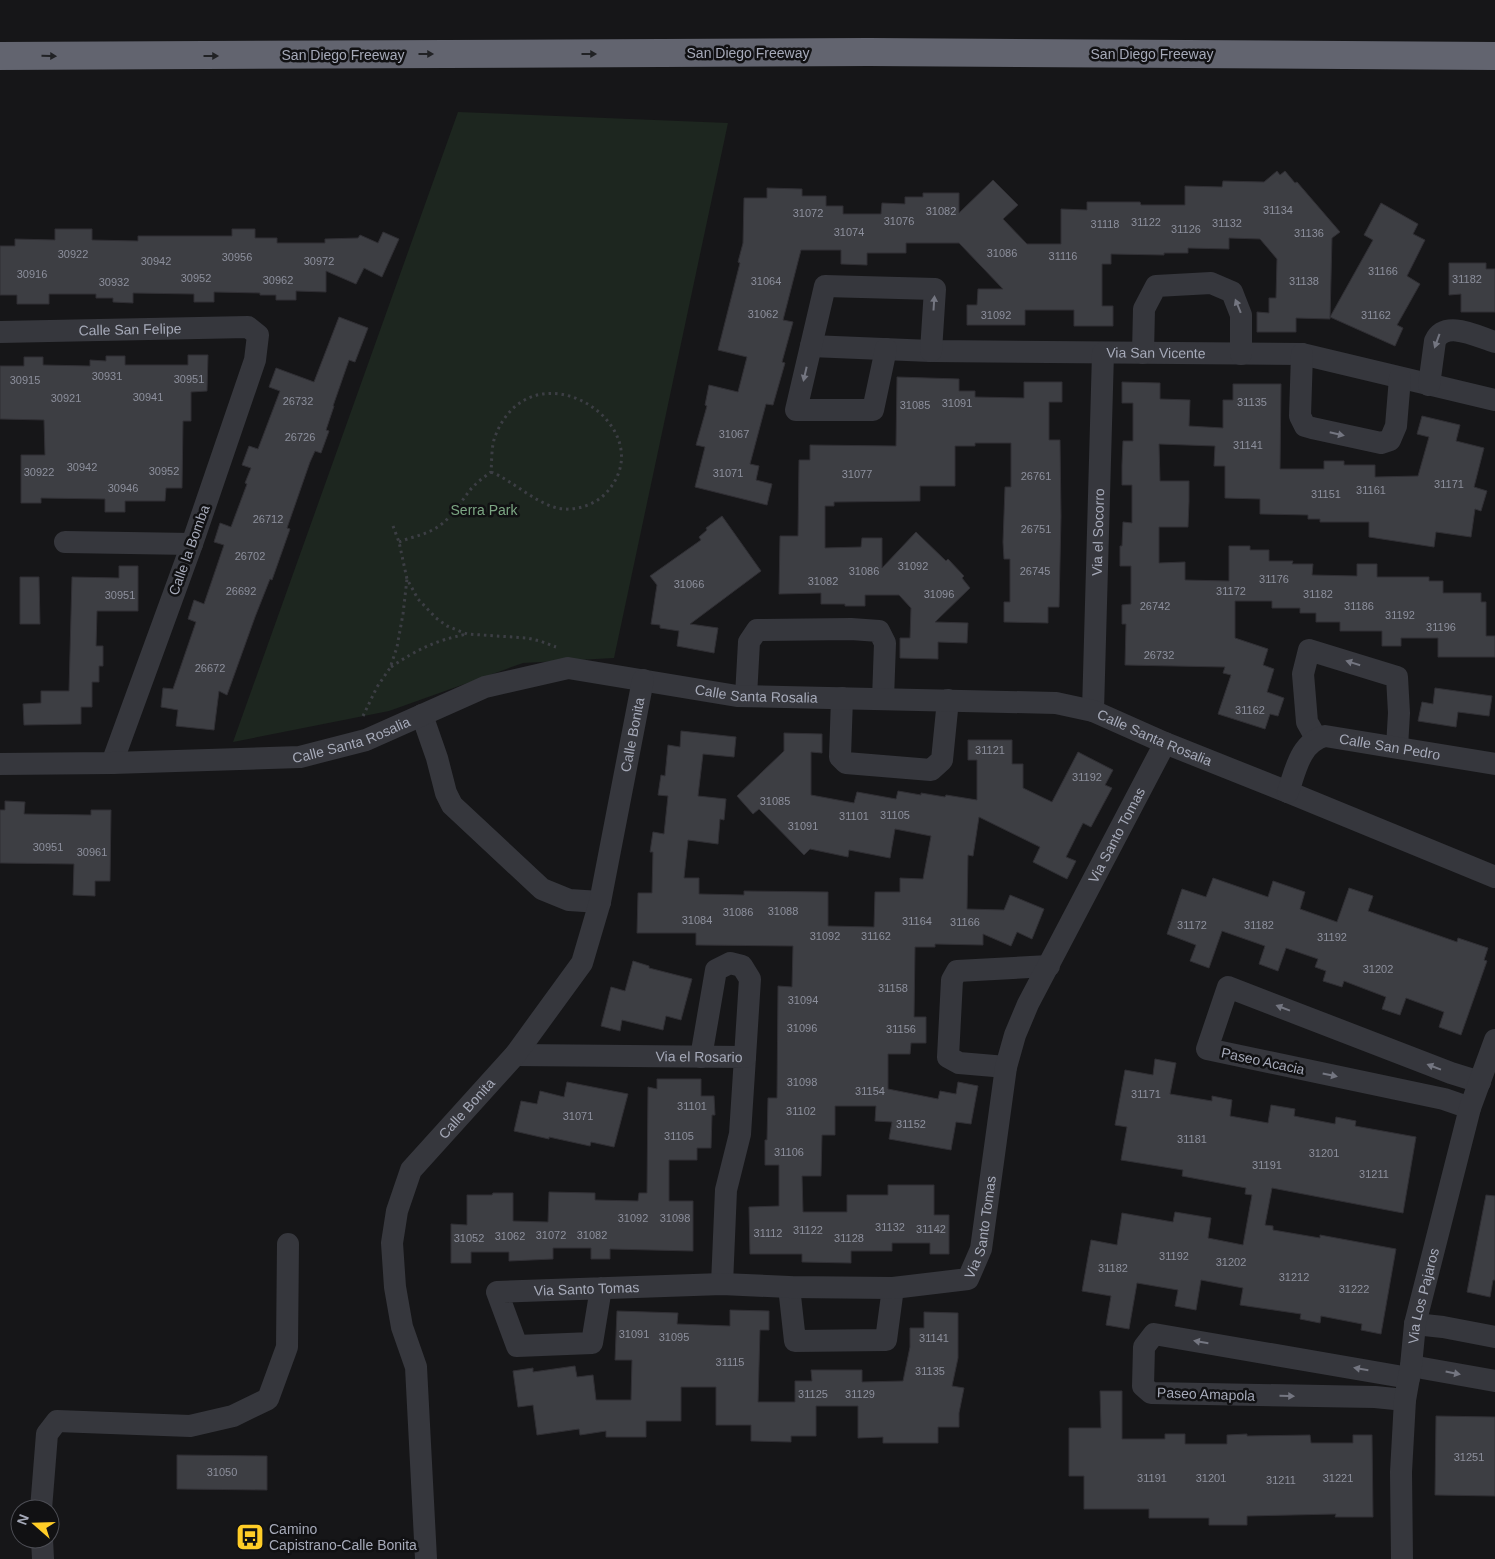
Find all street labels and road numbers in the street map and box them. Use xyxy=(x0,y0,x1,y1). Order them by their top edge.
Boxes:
street label: San Diego Freeway xyxy=(687,45,809,61)
street label: San Diego Freeway xyxy=(1091,46,1213,62)
street label: San Diego Freeway xyxy=(282,47,404,63)
street label: Calle San Felipe xyxy=(78,320,182,338)
street label: Via San Vicente xyxy=(1106,344,1206,361)
street label: Via el Socorro xyxy=(1089,488,1107,576)
street label: Calle la Bomba xyxy=(165,502,213,597)
street label: Calle Santa Rosalia xyxy=(694,681,818,706)
street label: Calle Bonita xyxy=(617,696,647,773)
street label: Calle Santa Rosalia xyxy=(1095,706,1214,769)
street label: Calle Santa Rosalia xyxy=(292,713,413,765)
street label: Calle San Pedro xyxy=(1338,730,1442,763)
street label: Via Santo Tomas xyxy=(1085,785,1148,886)
street label: Paseo Acacia xyxy=(1220,1044,1306,1078)
street label: Via el Rosario xyxy=(655,1048,743,1065)
street label: Calle Bonita xyxy=(435,1075,498,1142)
street label: Via Santo Tomas xyxy=(961,1175,999,1281)
street label: Via Los Pajaros xyxy=(1405,1246,1442,1344)
street label: Via Santo Tomas xyxy=(534,1279,640,1299)
street label: Paseo Amapola xyxy=(1157,1384,1255,1404)

